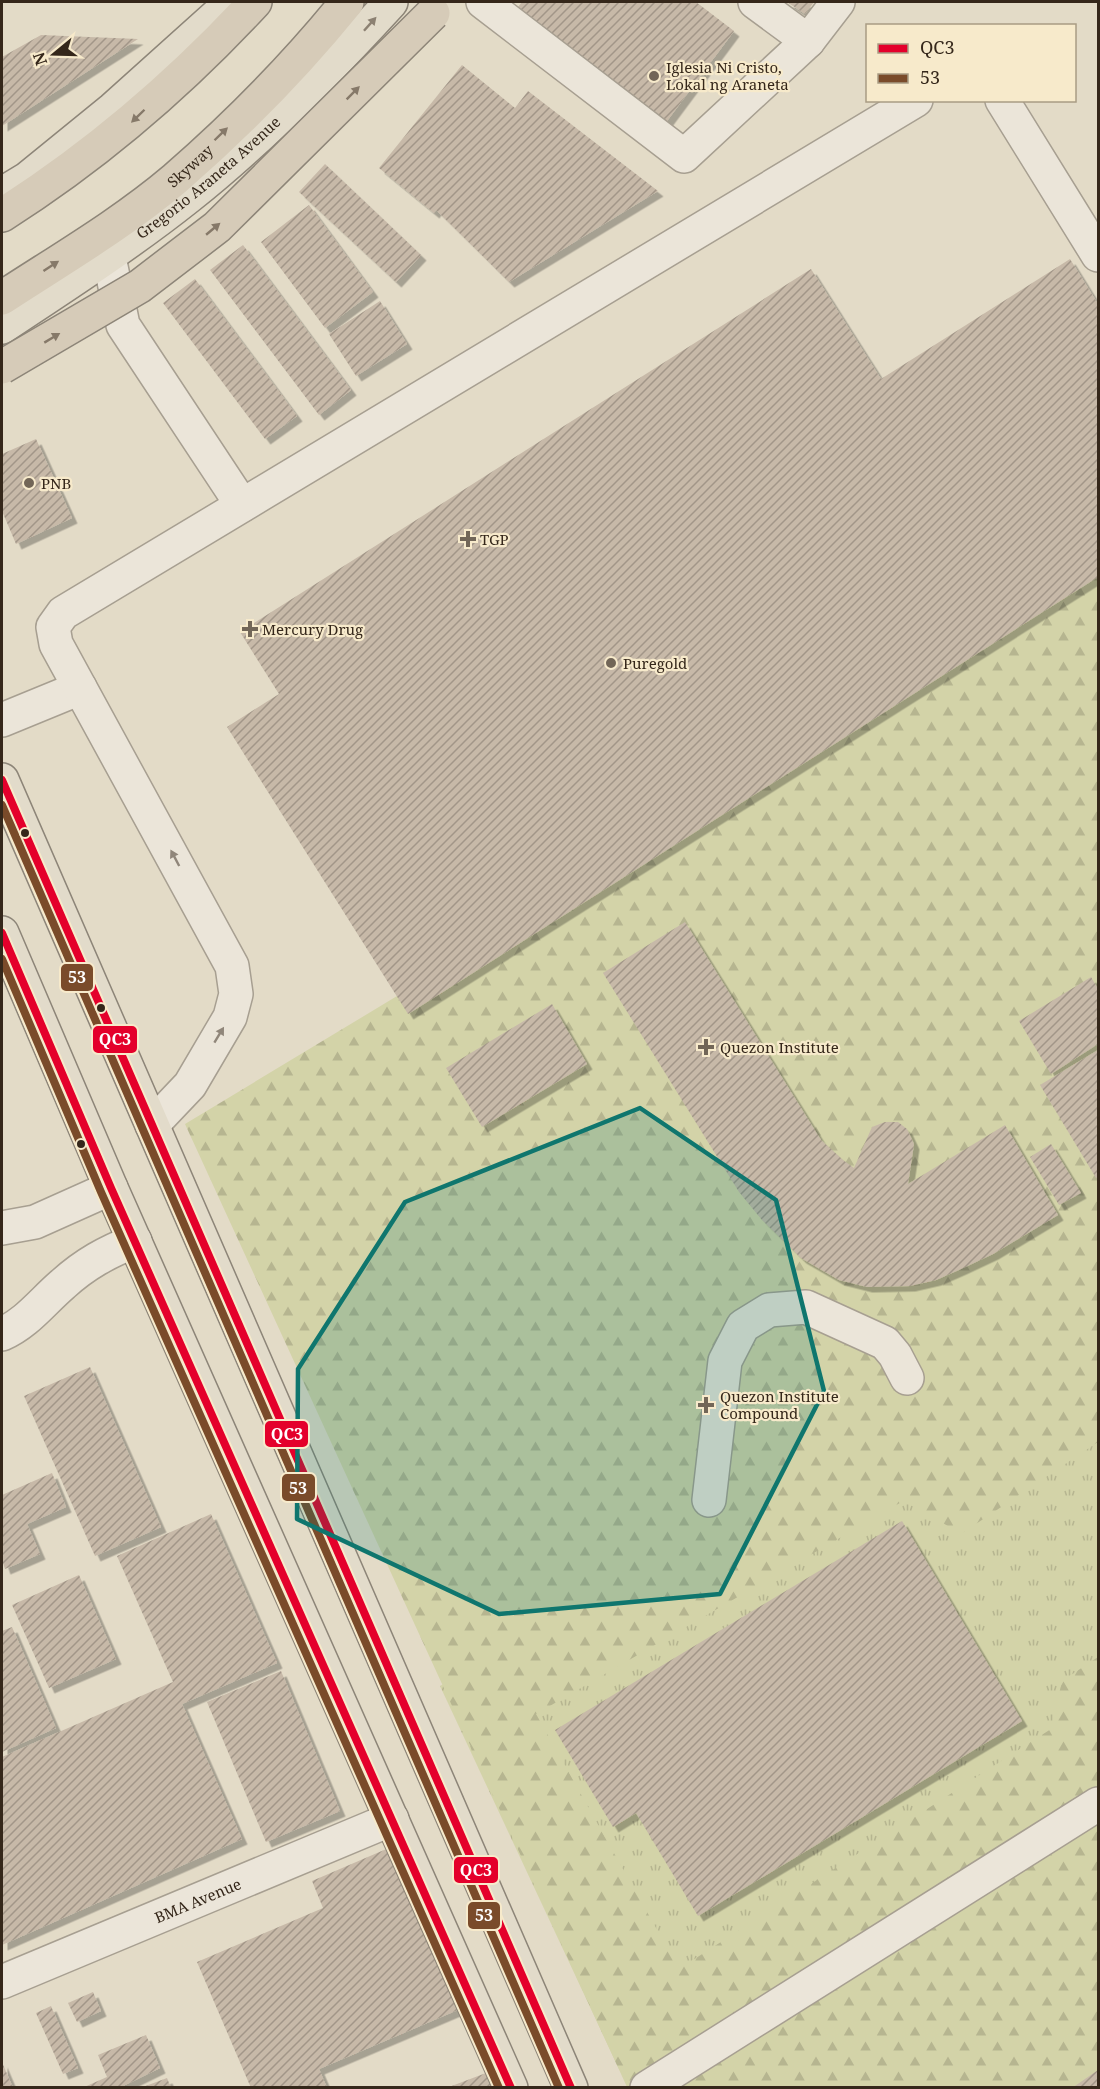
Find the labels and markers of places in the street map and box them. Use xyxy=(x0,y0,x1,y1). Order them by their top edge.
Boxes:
place label: Iglesia Ni Cristo, Lokal ng Araneta xyxy=(666,57,789,94)
marker: Iglesia Ni Cristo, Lokal ng Araneta xyxy=(647,69,661,83)
place label: PNB xyxy=(41,473,71,493)
marker: PNB xyxy=(22,476,36,490)
place label: TGP xyxy=(480,529,509,549)
marker: TGP xyxy=(461,532,475,546)
place label: Mercury Drug xyxy=(262,619,363,639)
marker: Mercury Drug xyxy=(243,622,257,636)
place label: Puregold xyxy=(623,653,687,673)
marker: Puregold xyxy=(604,656,618,670)
unlabelled marker xyxy=(19,827,31,839)
unlabelled marker xyxy=(95,1002,107,1014)
place label: Quezon Institute xyxy=(720,1037,839,1057)
marker: Quezon Institute xyxy=(697,1038,715,1056)
unlabelled marker xyxy=(75,1138,87,1150)
place label: Quezon Institute Compound xyxy=(720,1386,839,1423)
marker: Quezon Institute Compound xyxy=(697,1396,715,1414)

